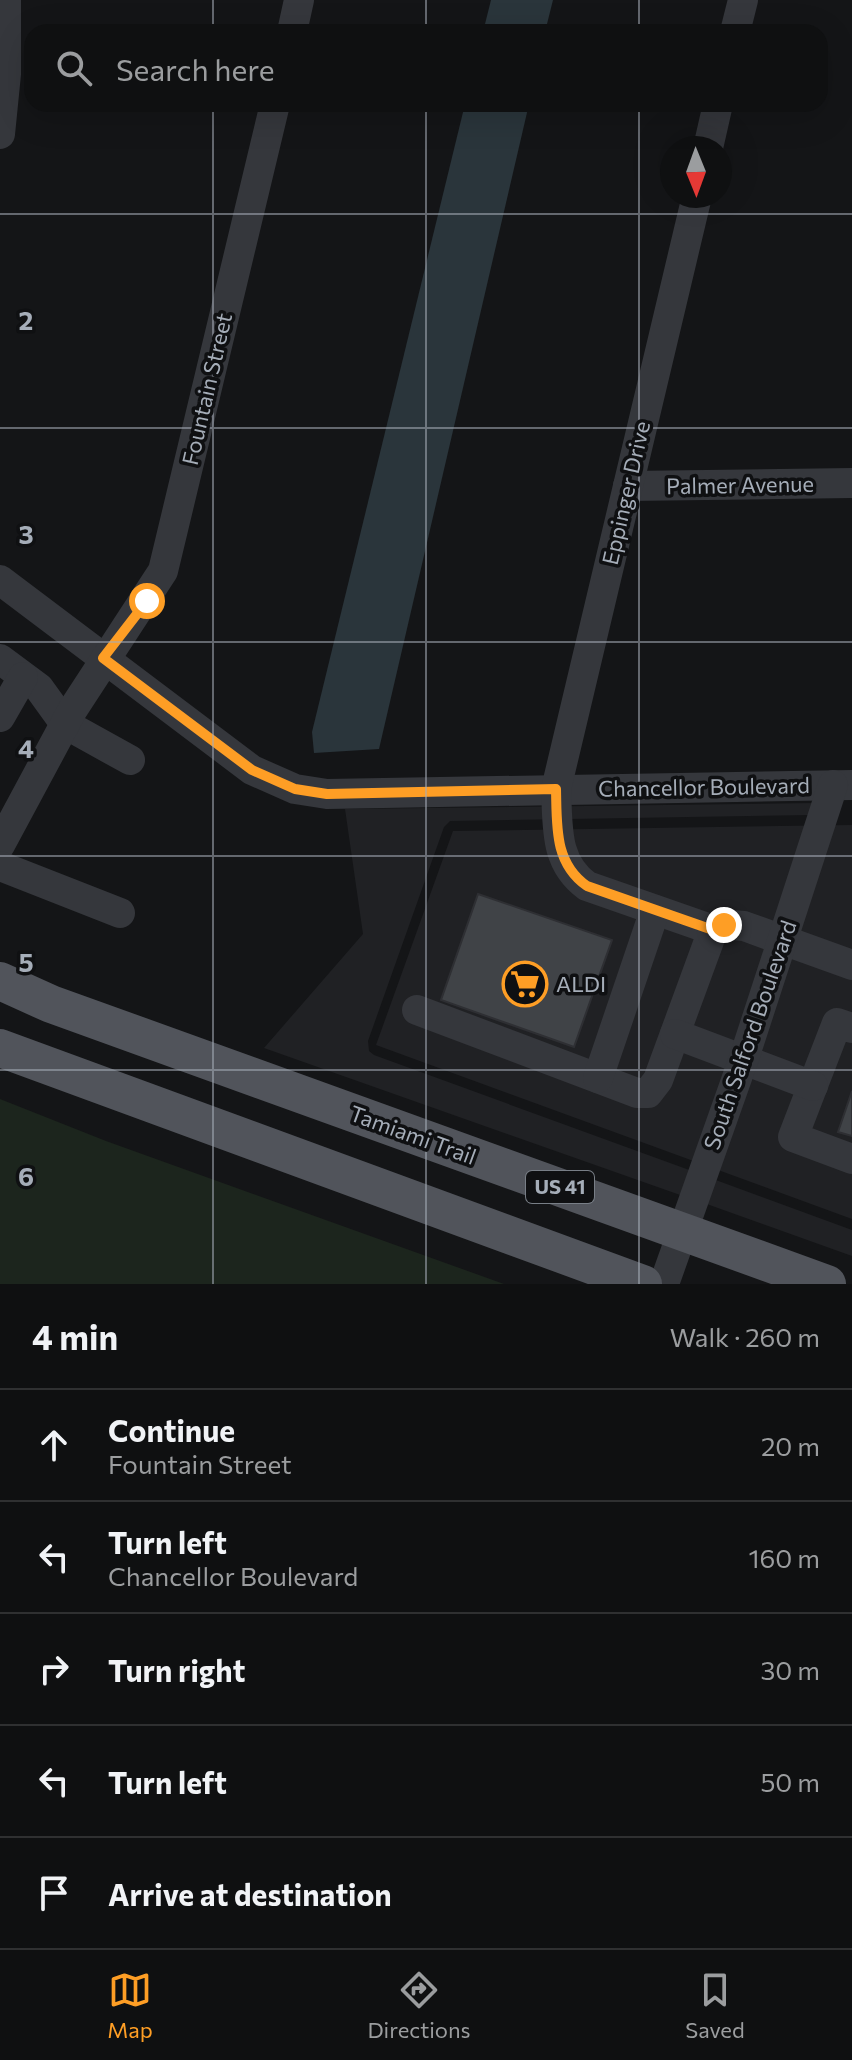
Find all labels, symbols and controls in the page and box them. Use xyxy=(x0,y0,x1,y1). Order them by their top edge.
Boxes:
search box xyxy=(24,24,828,112)
icon: search xyxy=(52,46,96,90)
text: Search here xyxy=(116,50,275,87)
north arrow xyxy=(660,136,732,208)
text: 2 xyxy=(19,304,33,335)
street label: Fountain Street xyxy=(176,310,237,468)
street label: Eppinger Drive xyxy=(596,418,655,567)
street label: Palmer Avenue xyxy=(666,470,814,499)
text: 3 xyxy=(18,518,34,549)
route start xyxy=(129,583,165,619)
text: 4 xyxy=(18,732,34,763)
street label: Chancellor Boulevard xyxy=(598,771,810,802)
route end xyxy=(706,907,742,943)
street label: South Salford Boulevard xyxy=(698,916,802,1153)
text: 5 xyxy=(18,946,34,977)
supermarket icon: ALDI xyxy=(501,960,549,1008)
place label: ALDI xyxy=(556,970,606,997)
street label: Tamiami Trail xyxy=(346,1099,480,1170)
text: 6 xyxy=(18,1160,34,1191)
road number: US 41 xyxy=(526,1171,594,1203)
text: 4 min xyxy=(32,1315,118,1357)
text: Walk · 260 m xyxy=(670,1321,820,1352)
text: Continue xyxy=(108,1411,235,1448)
icon: ahead xyxy=(32,1423,76,1467)
text: 20 m xyxy=(761,1430,820,1461)
text: Fountain Street xyxy=(108,1448,292,1479)
text: Turn left xyxy=(108,1523,227,1560)
icon: left xyxy=(32,1535,76,1579)
text: 160 m xyxy=(748,1542,820,1573)
text: Chancellor Boulevard xyxy=(108,1560,358,1591)
icon: right xyxy=(32,1647,76,1691)
text: Turn right xyxy=(108,1651,245,1688)
text: 30 m xyxy=(761,1654,820,1685)
icon: left xyxy=(32,1759,76,1803)
text: Turn left xyxy=(108,1763,227,1800)
text: 50 m xyxy=(760,1766,820,1797)
icon: arrive xyxy=(32,1871,76,1915)
text: Arrive at destination xyxy=(108,1875,392,1912)
tab: Map xyxy=(107,1968,153,2043)
tab: Directions xyxy=(367,1968,471,2043)
tab: Saved xyxy=(685,1968,745,2043)

